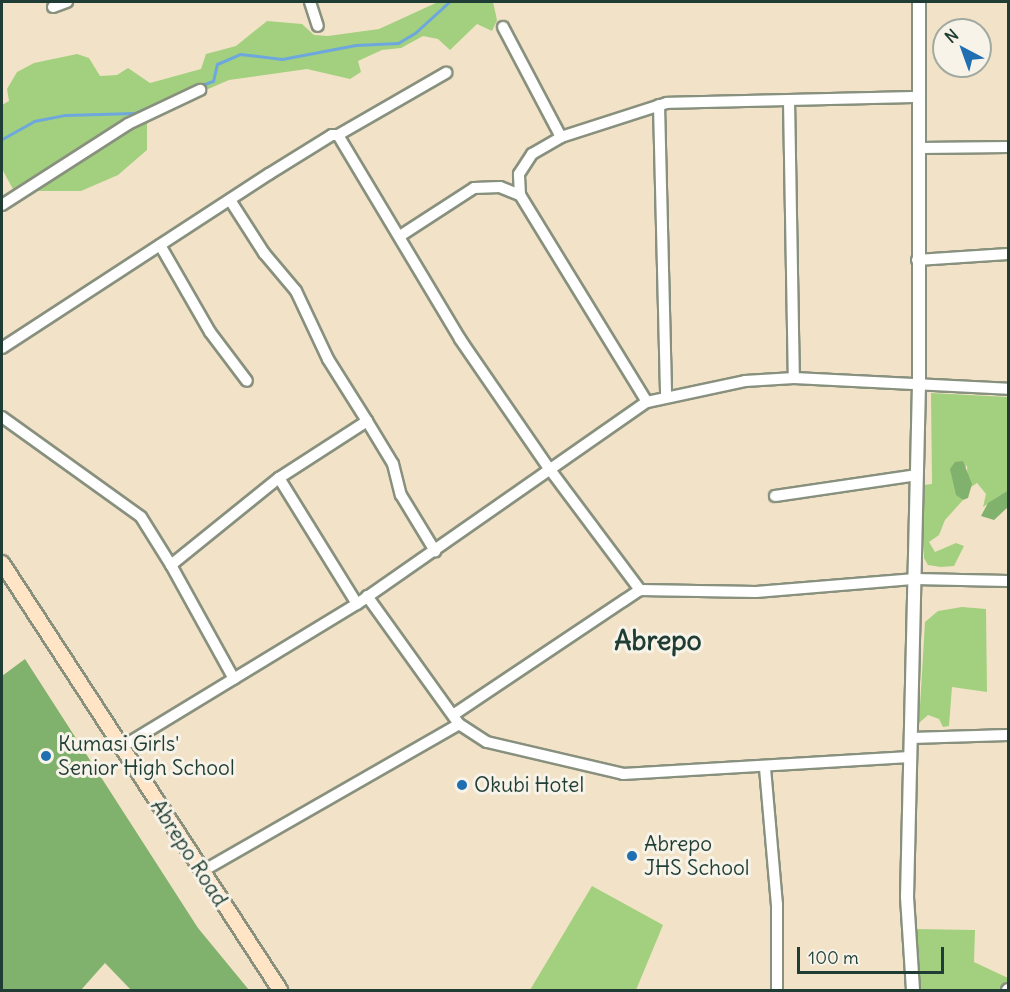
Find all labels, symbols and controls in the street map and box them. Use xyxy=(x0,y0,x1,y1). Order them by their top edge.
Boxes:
north arrow xyxy=(932,18,992,78)
text: N xyxy=(941,25,962,47)
district label: Abrepo xyxy=(614,625,702,657)
place label: Kumasi Girls' Senior High School xyxy=(58,731,235,781)
marker: Kumasi Girls' Senior High School xyxy=(39,749,53,763)
place label: Okubi Hotel xyxy=(474,772,584,798)
marker: Okubi Hotel xyxy=(455,778,469,792)
street label: Abrepo Road xyxy=(145,795,233,911)
place label: Abrepo JHS School xyxy=(644,831,750,881)
marker: Abrepo JHS School xyxy=(625,849,639,863)
scale bar xyxy=(800,935,947,973)
text: 100 m xyxy=(808,946,859,969)

